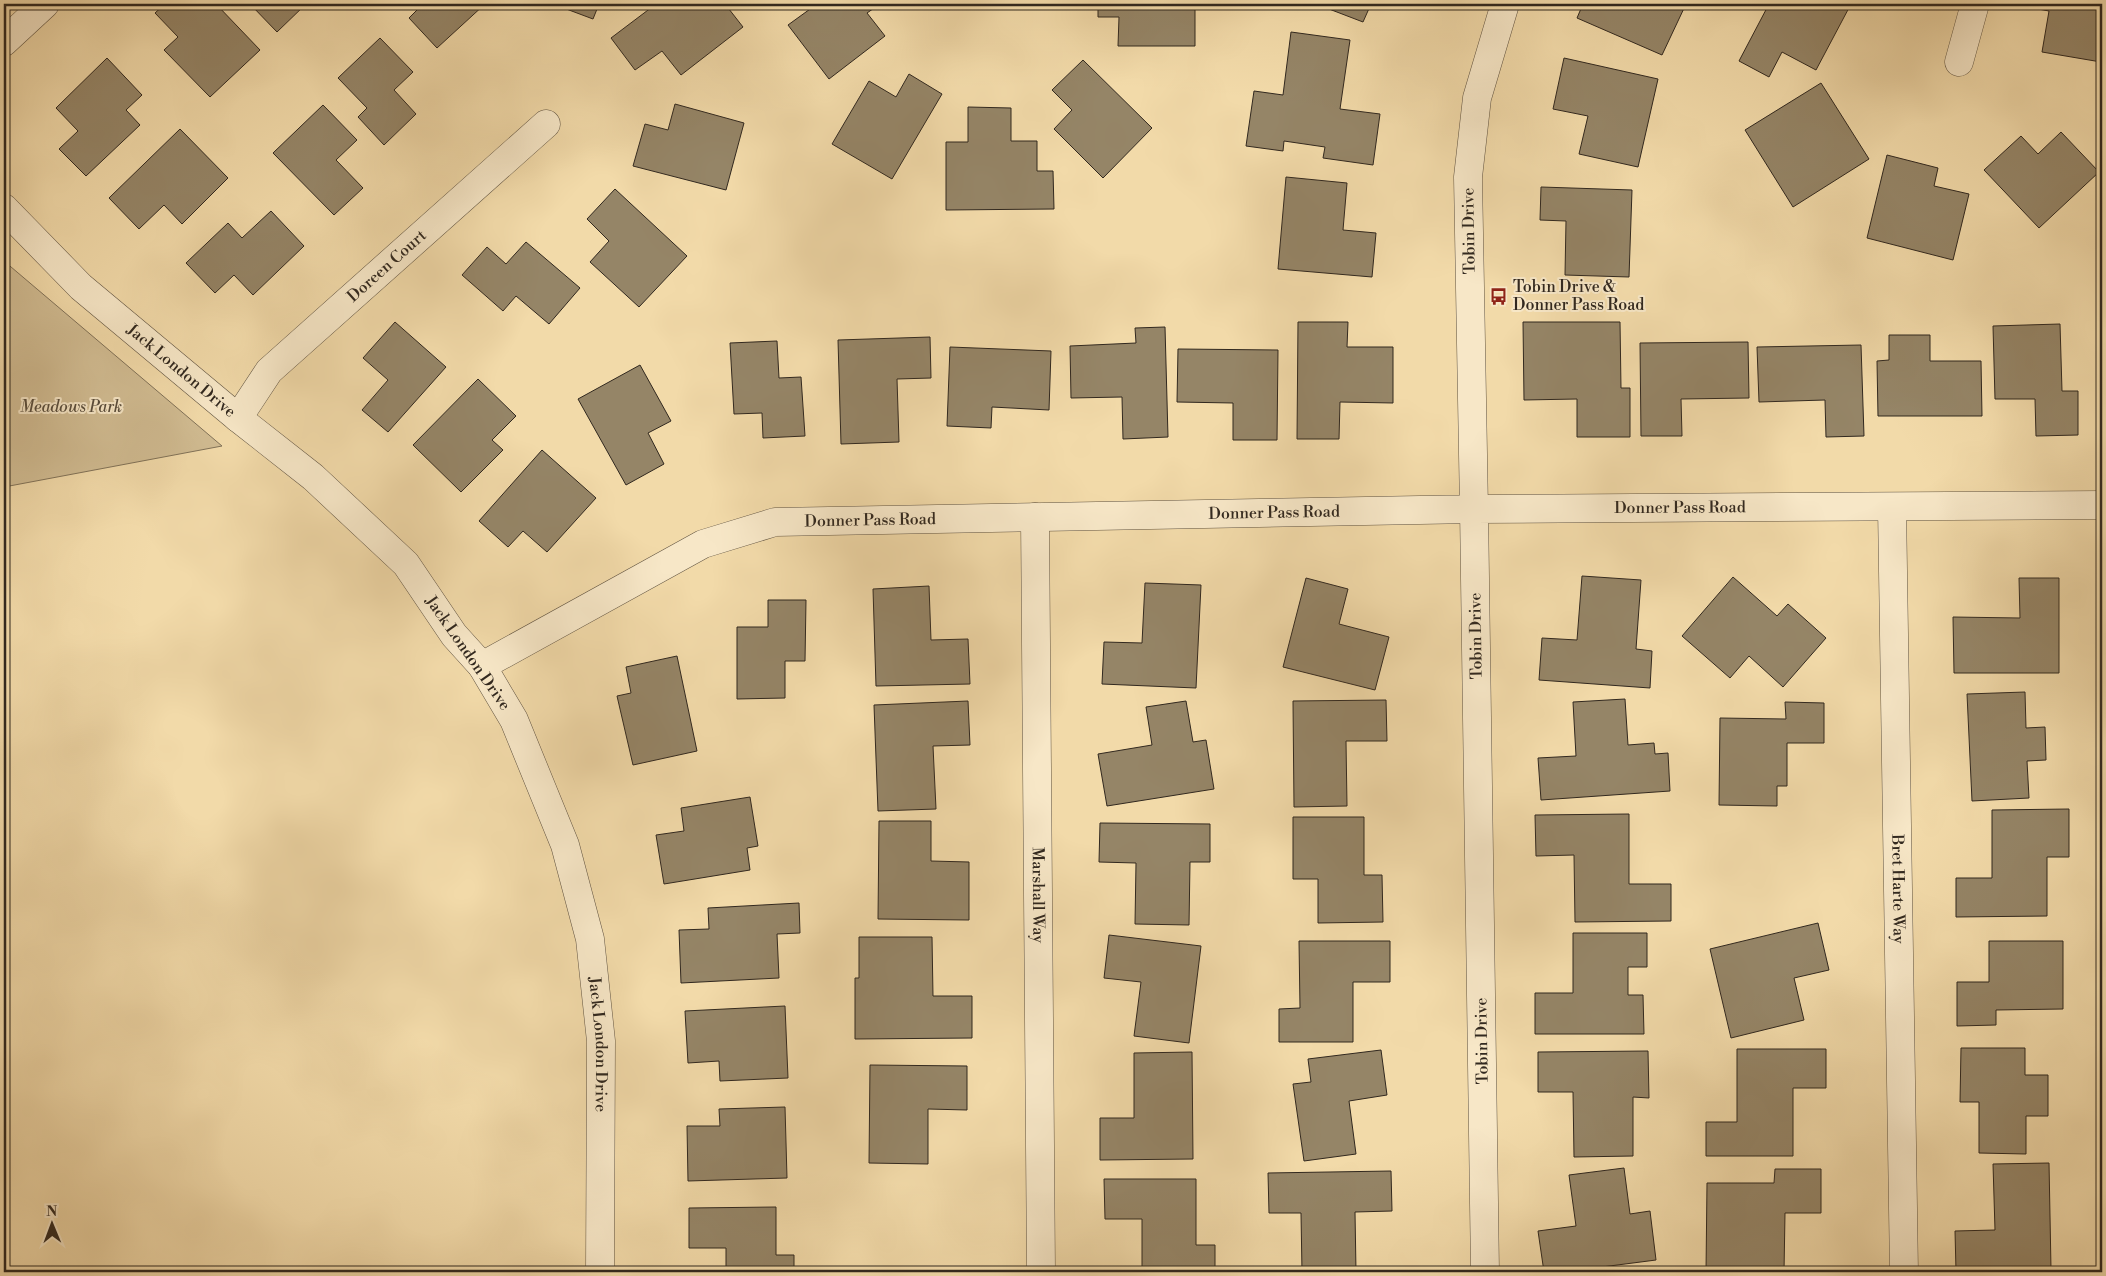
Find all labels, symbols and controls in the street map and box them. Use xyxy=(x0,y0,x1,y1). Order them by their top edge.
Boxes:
street label: Tobin Drive xyxy=(1458,187,1480,275)
street label: Doreen Court xyxy=(343,225,431,307)
place label: Tobin Drive & Donner Pass Road xyxy=(1513,277,1644,315)
bus stop icon: Tobin Drive & Donner Pass Road xyxy=(1489,286,1509,306)
street label: Jack London Drive xyxy=(122,319,240,422)
park label: Meadows Park xyxy=(20,397,122,417)
street label: Donner Pass Road xyxy=(1614,497,1746,518)
street label: Donner Pass Road xyxy=(1208,501,1340,524)
street label: Donner Pass Road xyxy=(804,509,936,531)
street label: Jack London Drive xyxy=(420,591,515,714)
street label: Tobin Drive xyxy=(1465,592,1487,680)
street label: Bret Harte Way xyxy=(1887,833,1909,944)
street label: Marshall Way xyxy=(1028,847,1048,943)
street label: Jack London Drive xyxy=(584,975,611,1112)
street label: Tobin Drive xyxy=(1471,997,1493,1085)
north arrow xyxy=(28,1198,78,1248)
text: N xyxy=(46,1203,57,1221)

